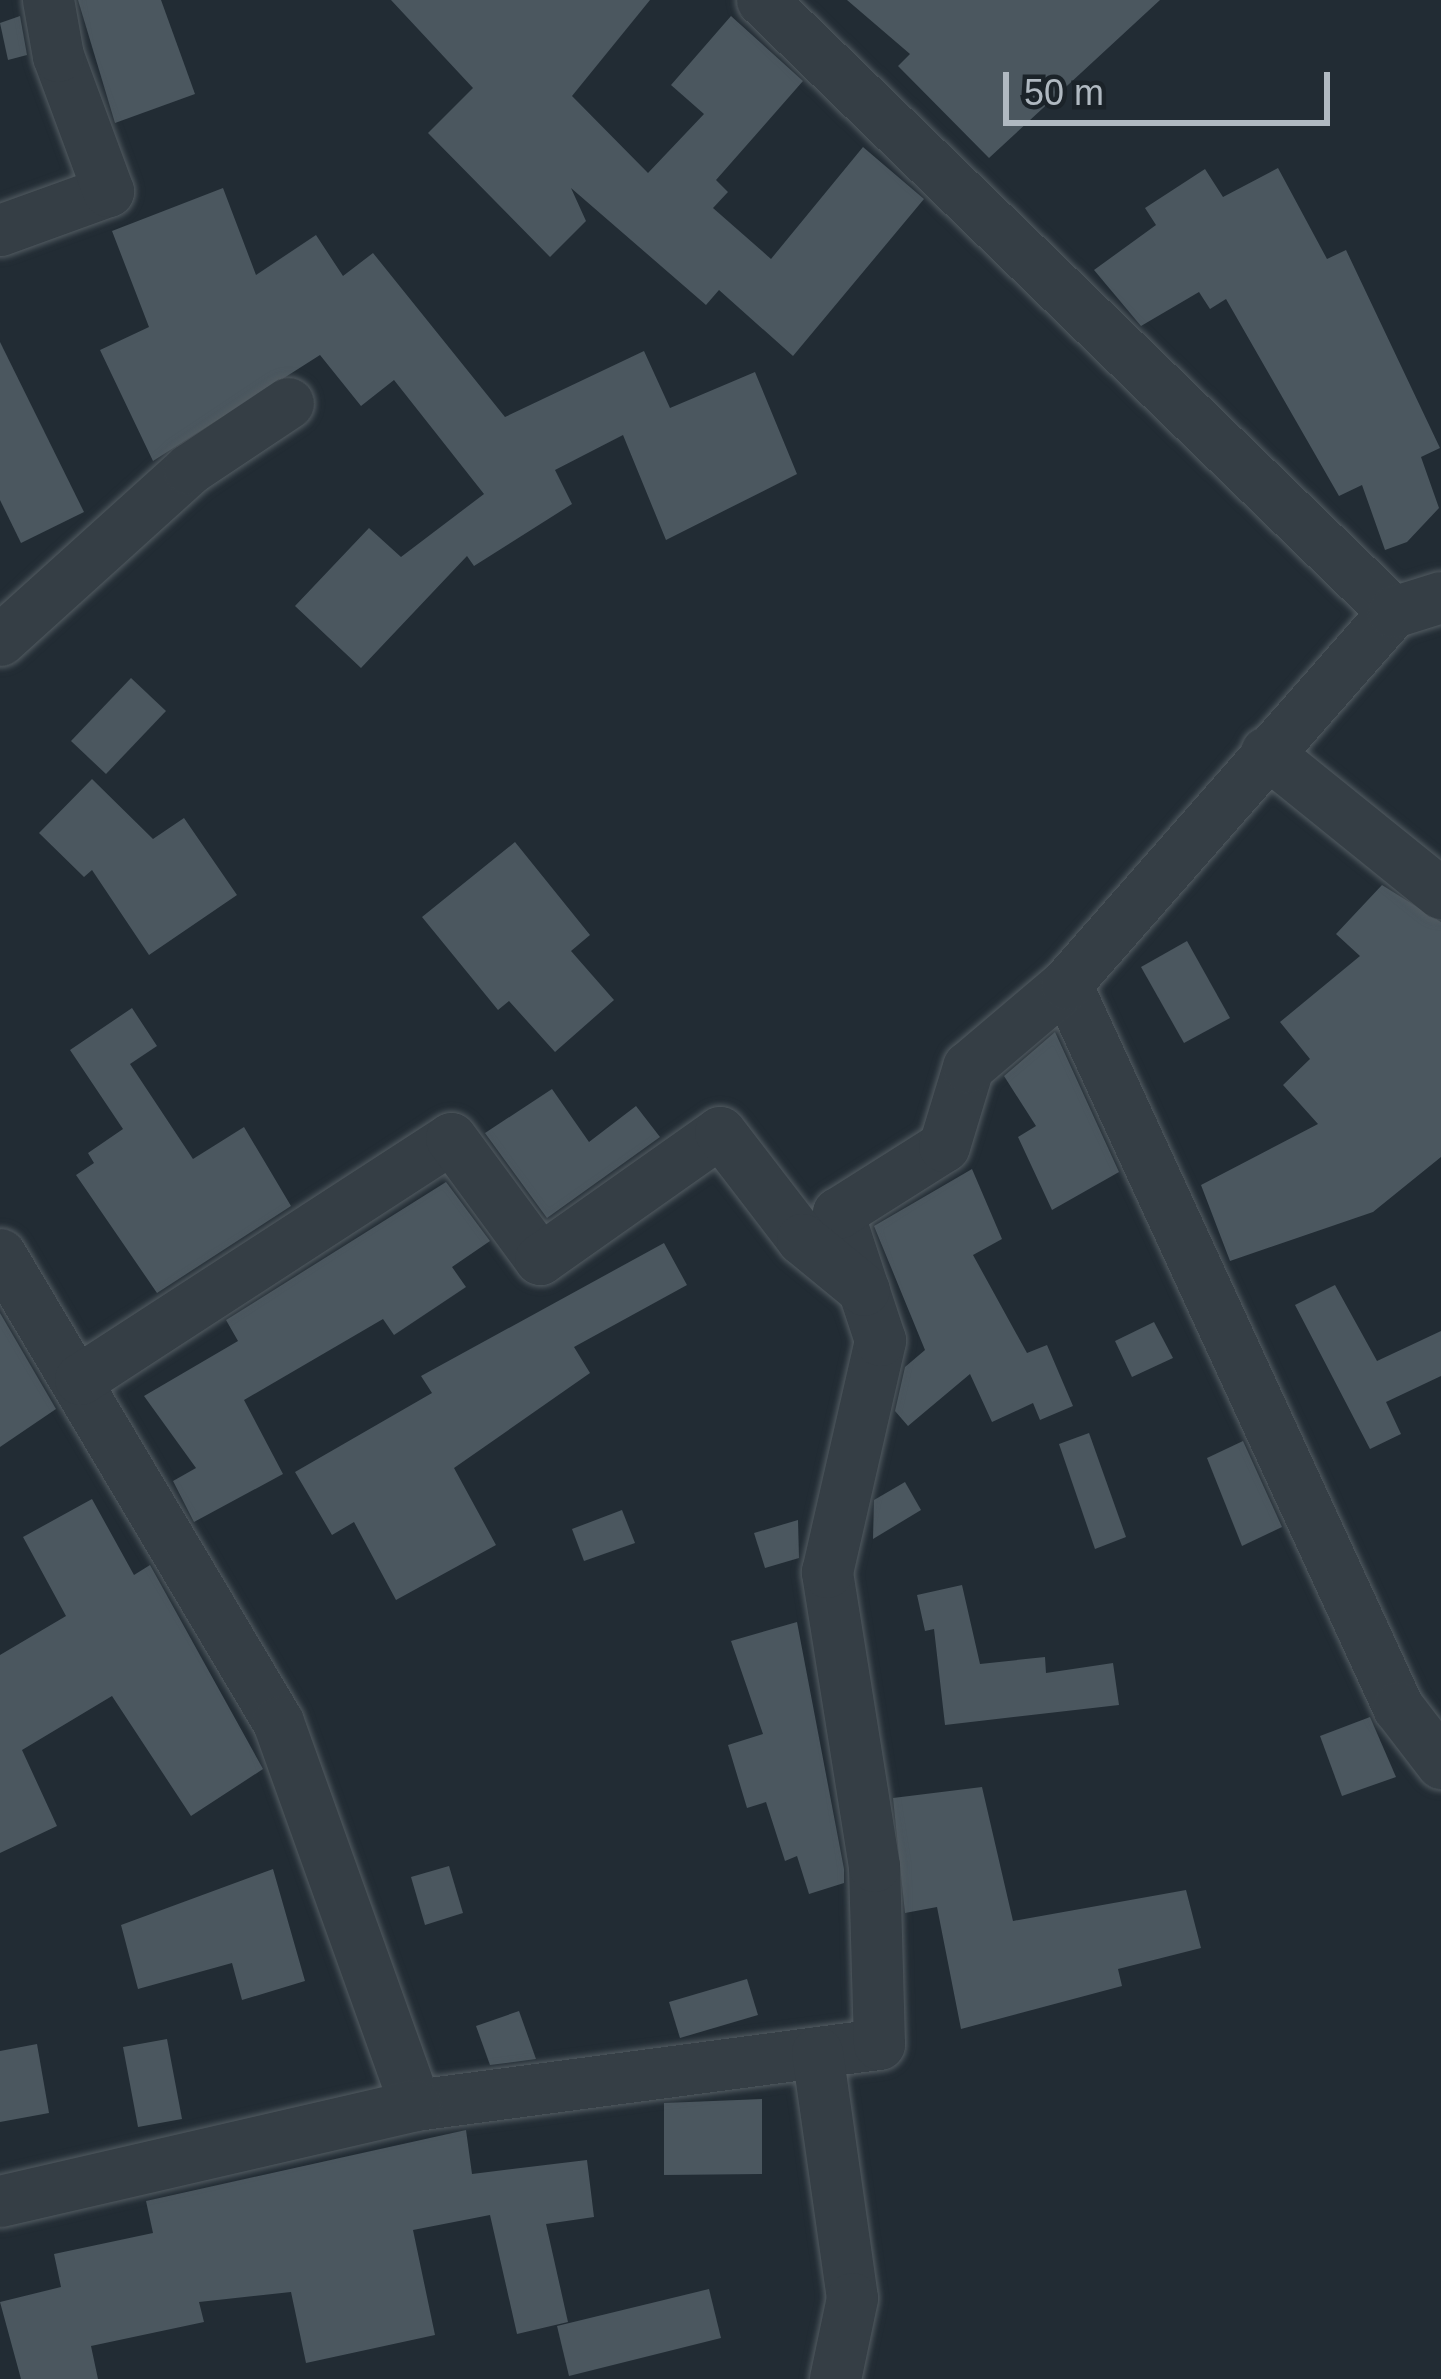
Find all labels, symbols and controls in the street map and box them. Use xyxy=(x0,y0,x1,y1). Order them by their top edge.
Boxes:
scale bar xyxy=(1009,48,1336,122)
text: 50 m xyxy=(1024,72,1104,113)

